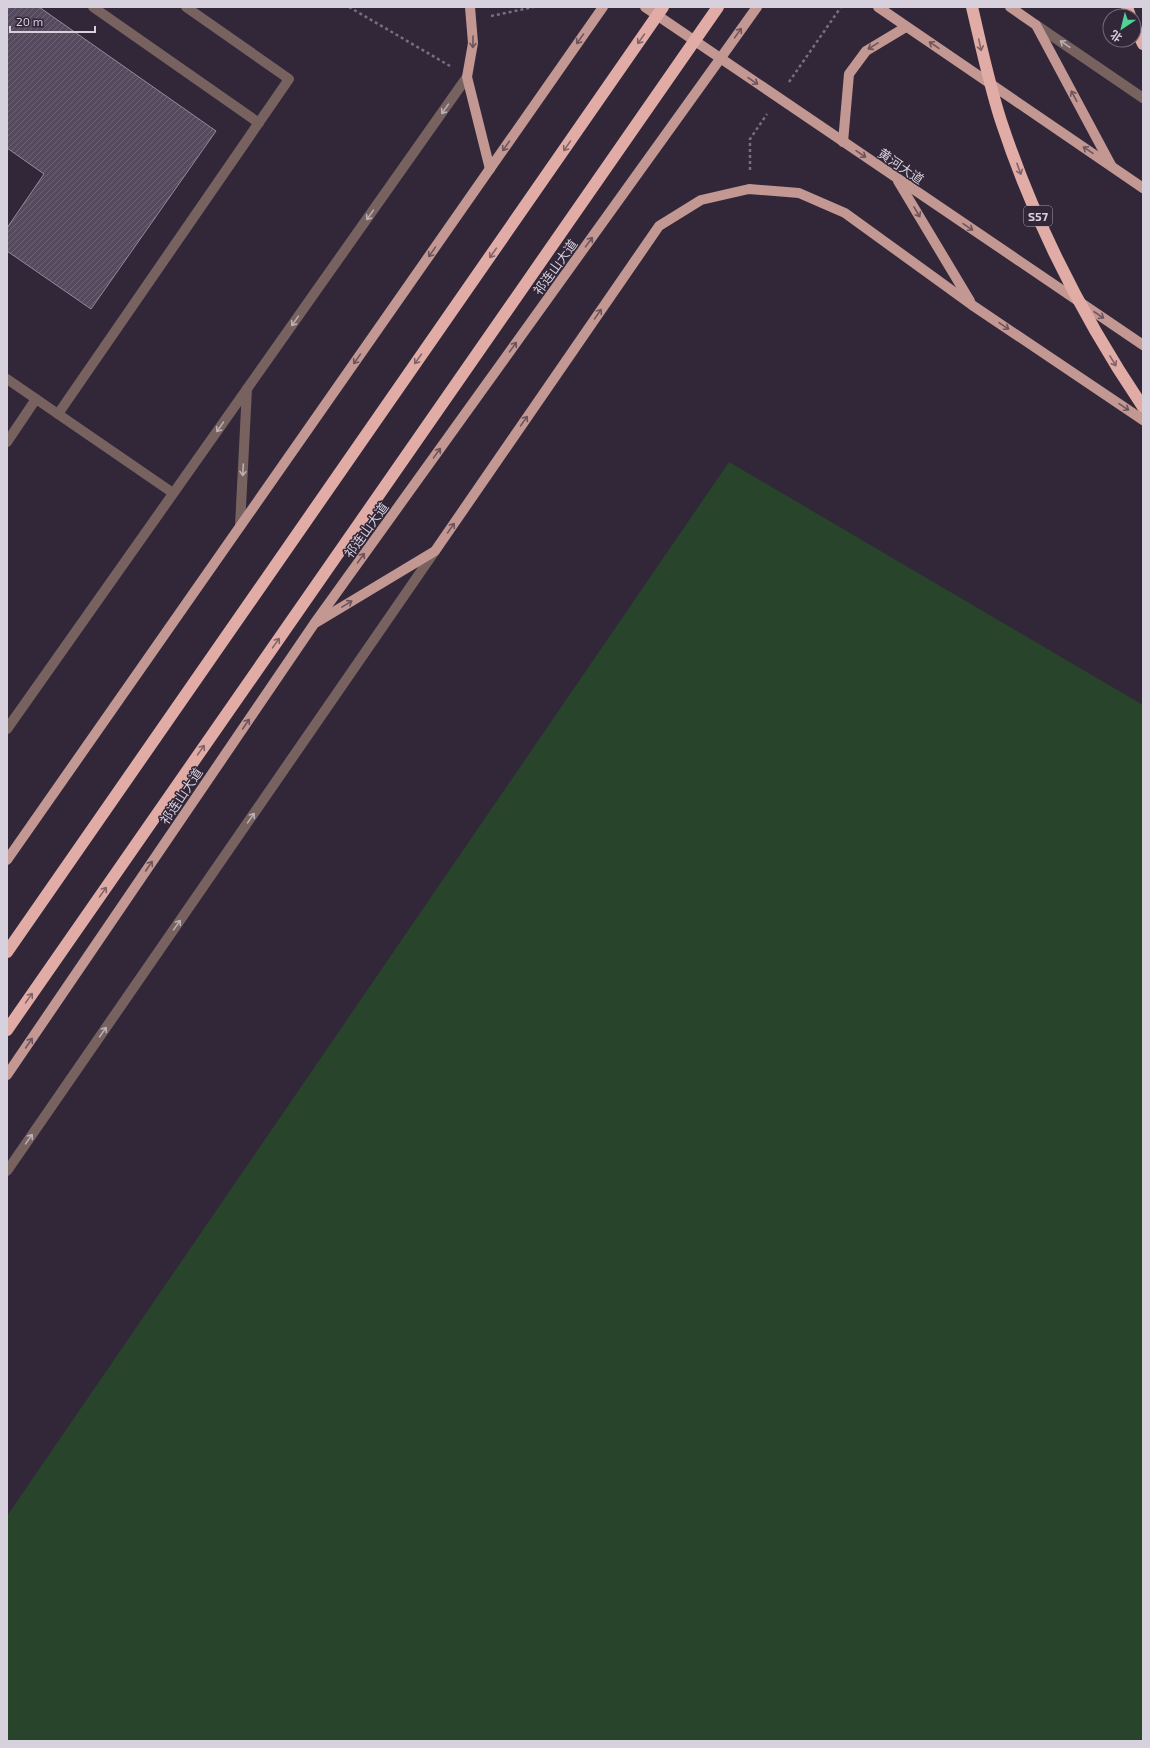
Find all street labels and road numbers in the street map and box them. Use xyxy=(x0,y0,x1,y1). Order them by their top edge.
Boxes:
street label: 黄河大道 xyxy=(875,145,927,187)
road number: S57 xyxy=(1024,206,1052,226)
street label: 祁连山大道 xyxy=(529,236,581,298)
street label: 祁连山大道 xyxy=(340,499,392,561)
street label: 祁连山大道 xyxy=(156,765,206,827)

